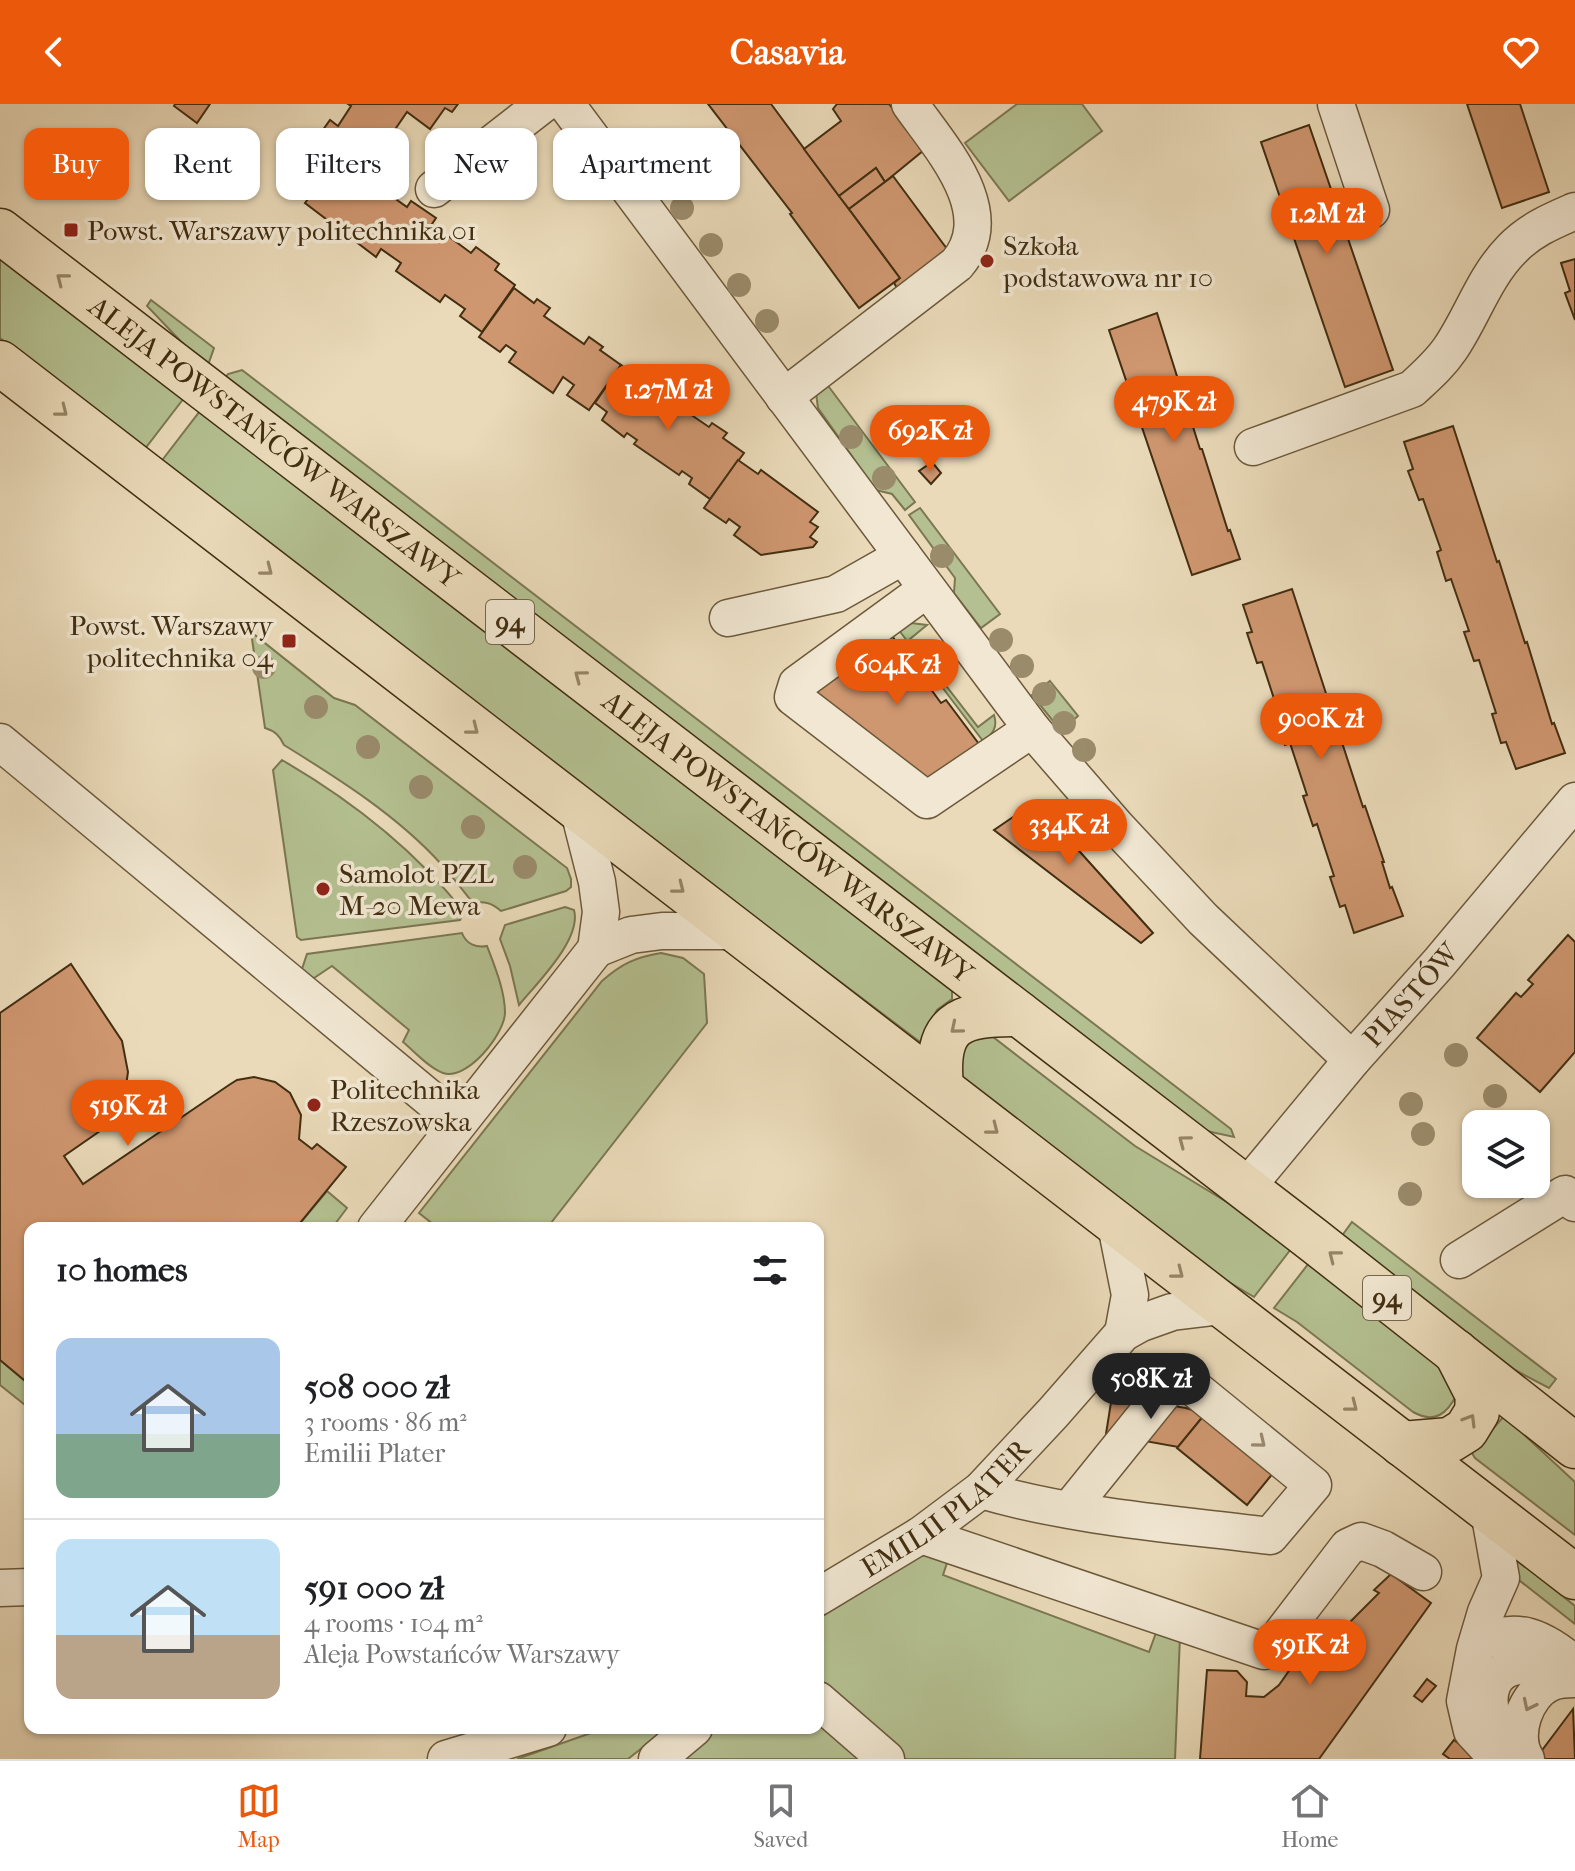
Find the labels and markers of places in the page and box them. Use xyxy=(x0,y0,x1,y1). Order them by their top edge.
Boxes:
pin: 1.2M zł xyxy=(1253,188,1401,256)
place label: Powst. Warszawy politechnika 01 xyxy=(87,214,477,247)
marker: Powst. Warszawy politechnika 01 xyxy=(62,221,80,239)
place label: Szkoła podstawowa nr 10 xyxy=(1002,229,1213,294)
marker: Szkoła podstawowa nr 10 xyxy=(978,252,996,270)
pin: 1.27M zł xyxy=(585,364,751,432)
pin: 479K zł xyxy=(1100,376,1248,444)
pin: 692K zł xyxy=(856,405,1004,473)
place label: Powst. Warszawy politechnika 04 xyxy=(69,609,274,674)
marker: Powst. Warszawy politechnika 04 xyxy=(280,632,298,650)
pin: 604K zł xyxy=(823,639,971,707)
pin: 900K zł xyxy=(1247,693,1395,761)
pin: 334K zł xyxy=(995,799,1143,867)
place label: Samolot PZL M-20 Mewa xyxy=(339,857,494,922)
marker: Samolot PZL M-20 Mewa xyxy=(314,880,332,898)
place label: Politechnika Rzeszowska xyxy=(330,1073,481,1138)
pin: 519K zł xyxy=(54,1080,202,1148)
marker: Politechnika Rzeszowska xyxy=(305,1096,323,1114)
pin: 508K zł xyxy=(1077,1353,1225,1421)
pin: 591K zł xyxy=(1236,1619,1384,1687)

